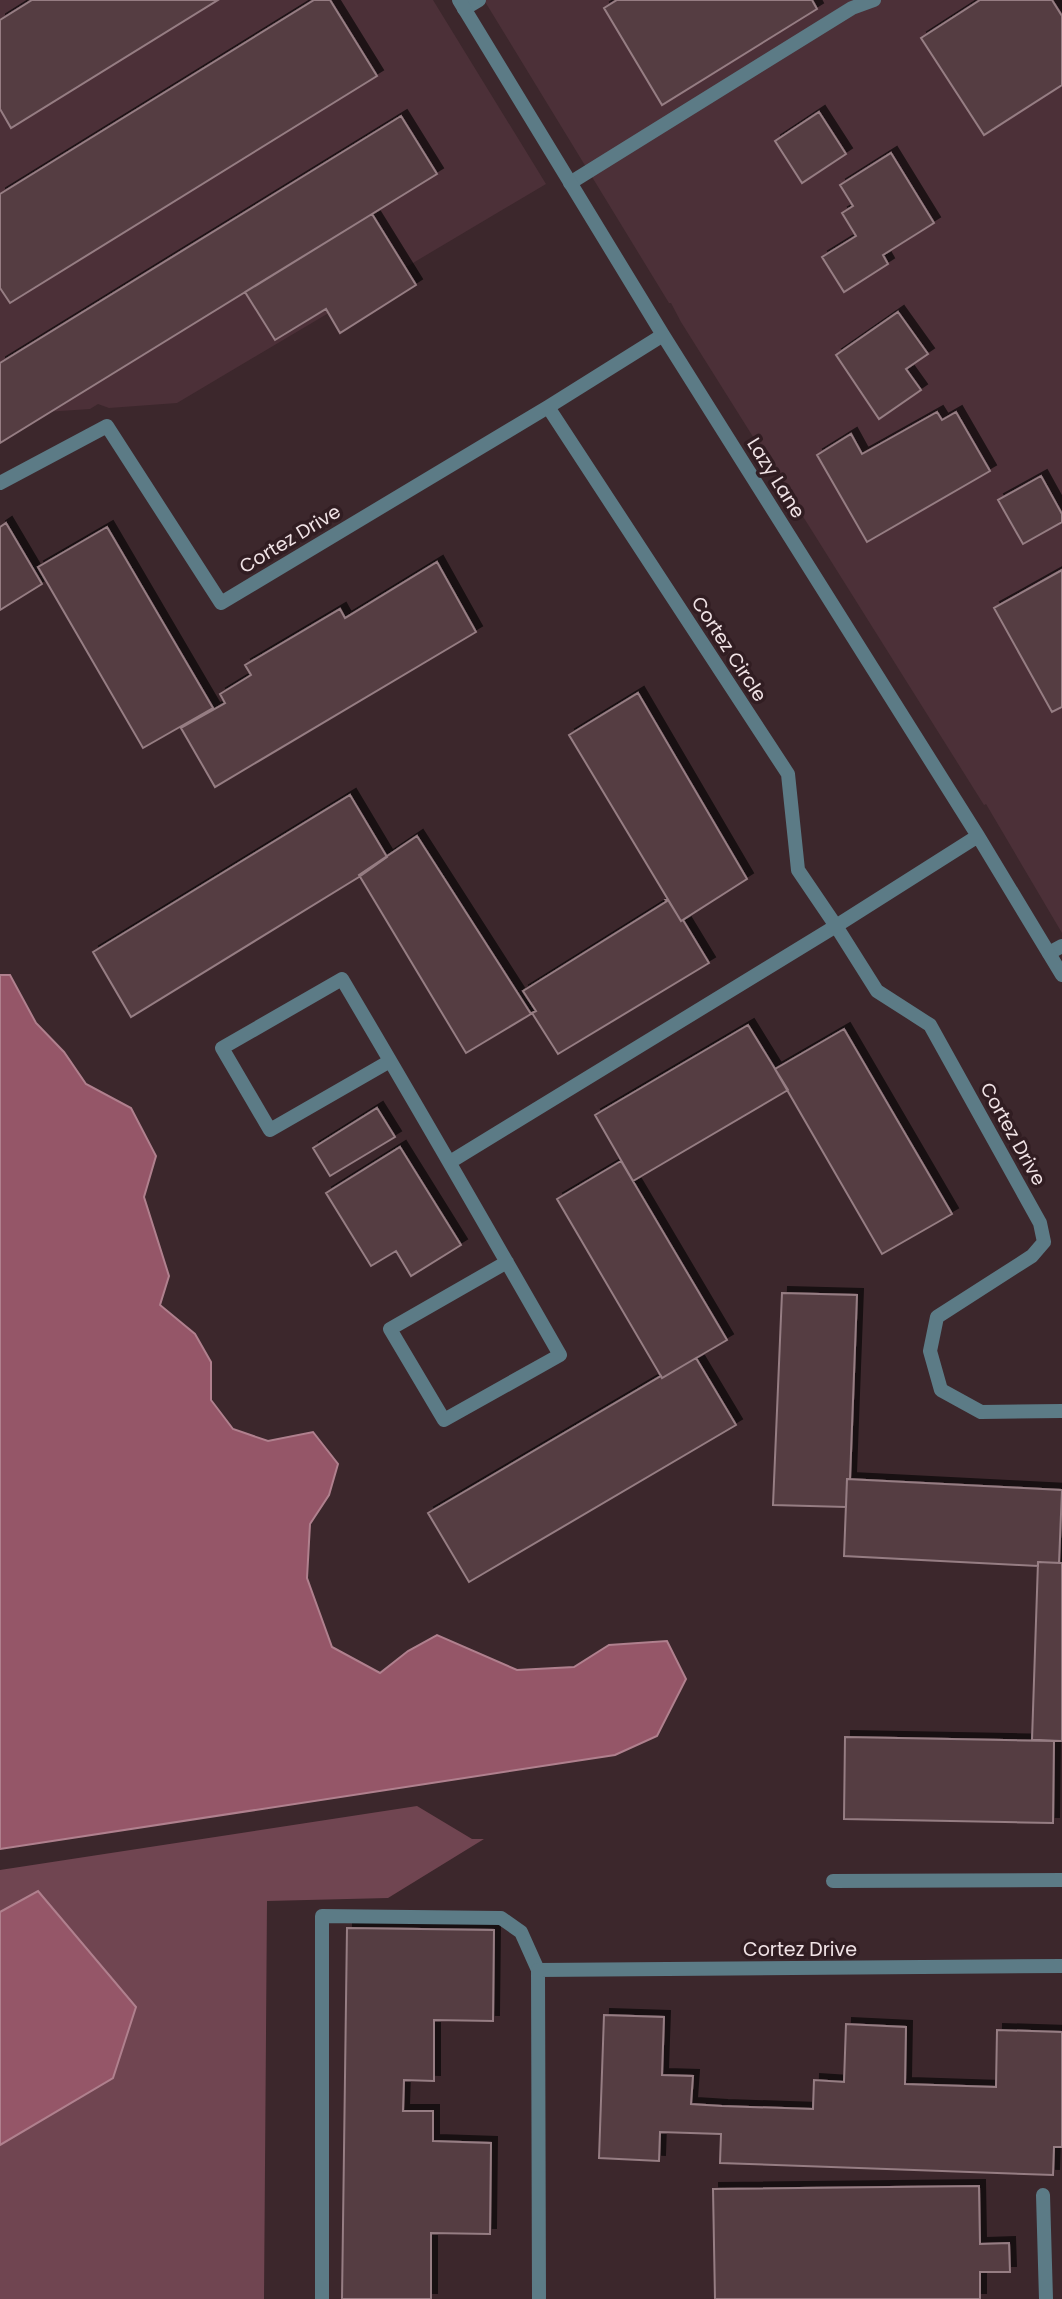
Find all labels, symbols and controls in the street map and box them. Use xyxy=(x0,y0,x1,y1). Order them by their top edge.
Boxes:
street label: Lazy Lane xyxy=(741,432,811,524)
street label: Cortez Drive xyxy=(234,498,346,580)
street label: Cortez Circle xyxy=(685,591,773,707)
street label: Cortez Drive xyxy=(974,1078,1052,1190)
street label: Cortez Drive xyxy=(743,1936,857,1963)

